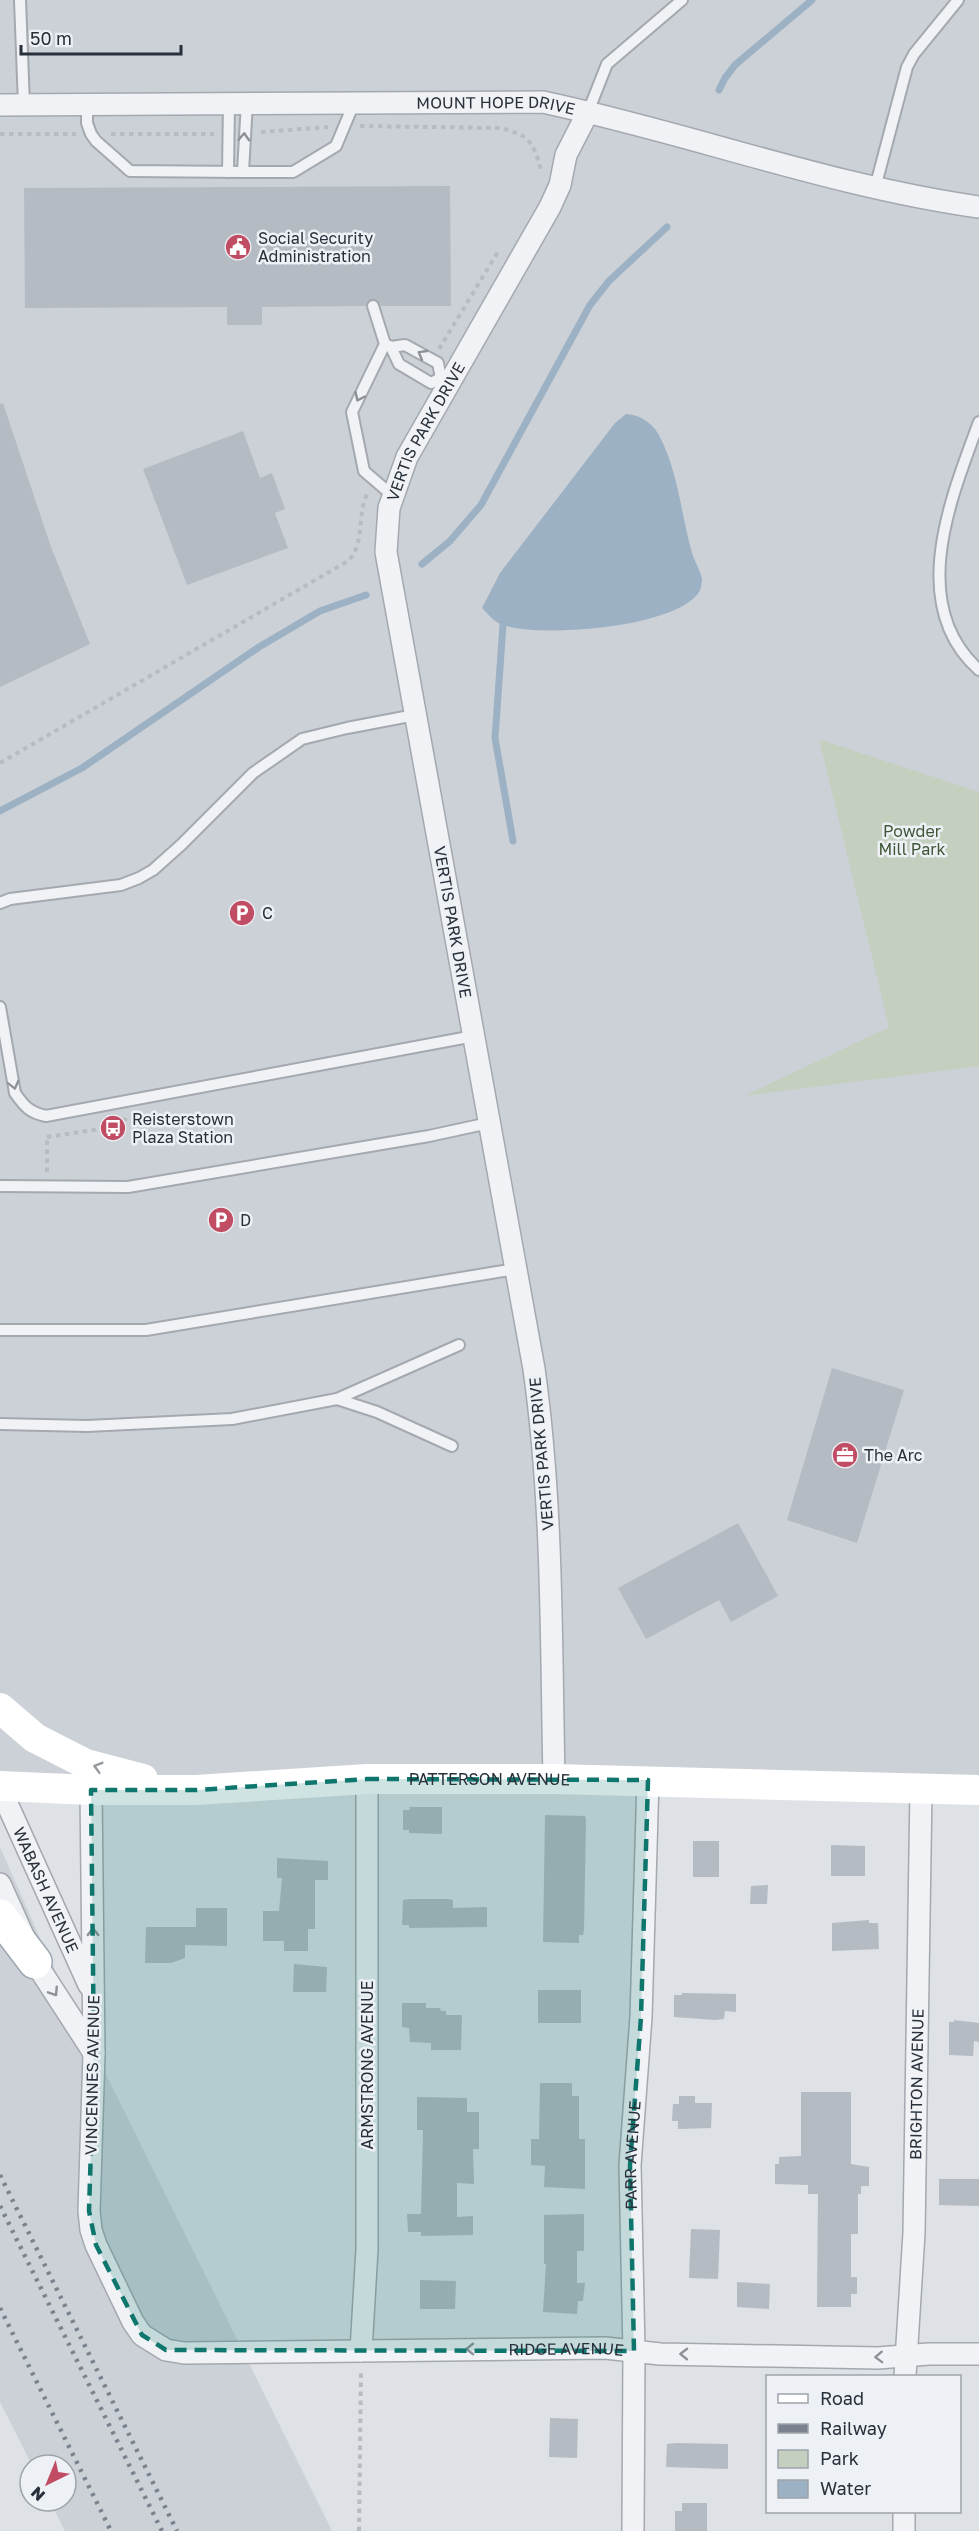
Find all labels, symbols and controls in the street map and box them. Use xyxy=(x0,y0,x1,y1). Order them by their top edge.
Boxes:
scale bar xyxy=(21,18,182,56)
text: 50 m xyxy=(30,27,72,49)
street label: MOUNT HOPE DRIVE xyxy=(416,91,577,119)
one-way arrow xyxy=(238,133,251,142)
place label: Social Security Administration xyxy=(258,228,373,266)
public building icon: Social Security Administration xyxy=(223,232,253,262)
one-way arrow xyxy=(418,350,428,362)
street label: VERTIS PARK DRIVE xyxy=(382,359,469,504)
one-way arrow xyxy=(355,390,367,401)
park label: Powder Mill Park xyxy=(879,821,945,859)
street label: VERTIS PARK DRIVE xyxy=(430,845,476,999)
parking icon: C xyxy=(227,898,257,928)
place label: C xyxy=(262,903,273,923)
one-way arrow xyxy=(7,1080,20,1090)
place label: Reisterstown Plaza Station xyxy=(132,1109,234,1147)
bus stop icon: Reisterstown Plaza Station xyxy=(98,1113,128,1143)
parking icon: D xyxy=(206,1205,236,1235)
place label: D xyxy=(240,1210,251,1230)
street label: VERTIS PARK DRIVE xyxy=(524,1377,558,1531)
office icon: The Arc xyxy=(830,1440,860,1470)
place label: The Arc xyxy=(864,1445,923,1465)
one-way arrow xyxy=(93,1762,103,1775)
street label: PATTERSON AVENUE xyxy=(409,1769,571,1789)
street label: WABASH AVENUE xyxy=(9,1824,83,1956)
one-way arrow xyxy=(86,1928,99,1937)
street label: ARMSTRONG AVENUE xyxy=(357,1981,377,2149)
one-way arrow xyxy=(47,1986,58,1997)
street label: VINCENNES AVENUE xyxy=(81,1995,103,2155)
street label: BRIGHTON AVENUE xyxy=(905,2009,928,2160)
street label: PARR AVENUE xyxy=(620,2100,645,2210)
street label: RIDGE AVENUE xyxy=(508,2338,625,2360)
one-way arrow xyxy=(466,2343,475,2355)
one-way arrow xyxy=(679,2348,688,2360)
one-way arrow xyxy=(874,2351,883,2364)
legend xyxy=(766,2375,961,2513)
text: Road xyxy=(820,2387,864,2409)
text: Railway xyxy=(820,2417,887,2439)
text: Park xyxy=(820,2447,859,2469)
north arrow xyxy=(18,2453,78,2513)
text: Water xyxy=(820,2477,871,2499)
text: N xyxy=(26,2483,49,2505)

